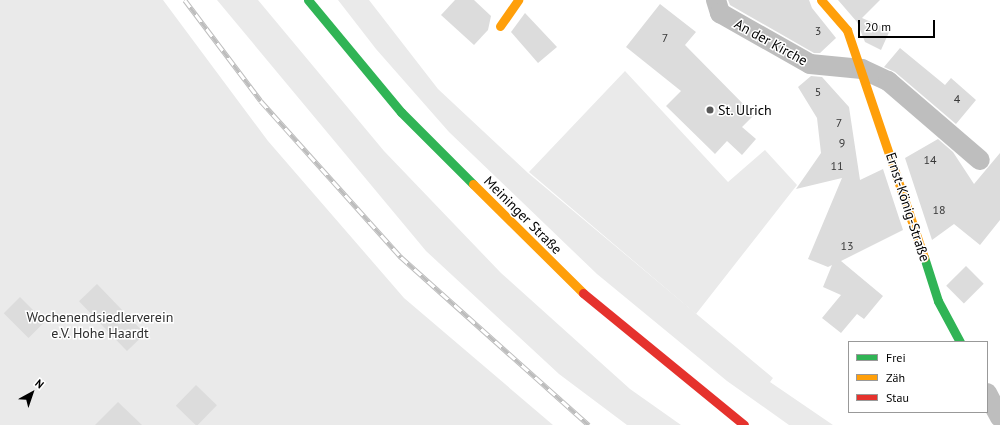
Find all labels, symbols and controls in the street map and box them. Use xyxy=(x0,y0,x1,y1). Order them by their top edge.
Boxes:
scale bar xyxy=(860,12,937,38)
street label: An der Kirche xyxy=(732,15,810,69)
text: 20 m xyxy=(865,19,891,34)
house number: 3 xyxy=(815,24,821,38)
house number: 7 xyxy=(662,31,668,45)
house number: 5 xyxy=(815,85,821,99)
house number: 4 xyxy=(954,92,960,106)
place label: St. Ulrich xyxy=(718,102,773,118)
marker: St. Ulrich xyxy=(705,105,715,115)
house number: 7 xyxy=(836,116,842,130)
house number: 9 xyxy=(839,136,845,150)
street label: Ernst-König-Straße xyxy=(882,150,934,264)
house number: 14 xyxy=(923,153,937,167)
house number: 11 xyxy=(830,159,844,173)
street label: Meininger Straße xyxy=(480,172,566,258)
house number: 18 xyxy=(932,203,946,217)
house number: 13 xyxy=(840,239,854,253)
park label: Wochenendsiedlerverein e.V. Hohe Haardt xyxy=(27,309,173,342)
legend xyxy=(848,341,988,413)
text: Frei xyxy=(886,350,906,365)
text: Zäh xyxy=(886,370,905,385)
north arrow xyxy=(12,373,52,413)
text: N xyxy=(32,376,47,391)
text: Stau xyxy=(886,390,909,405)

